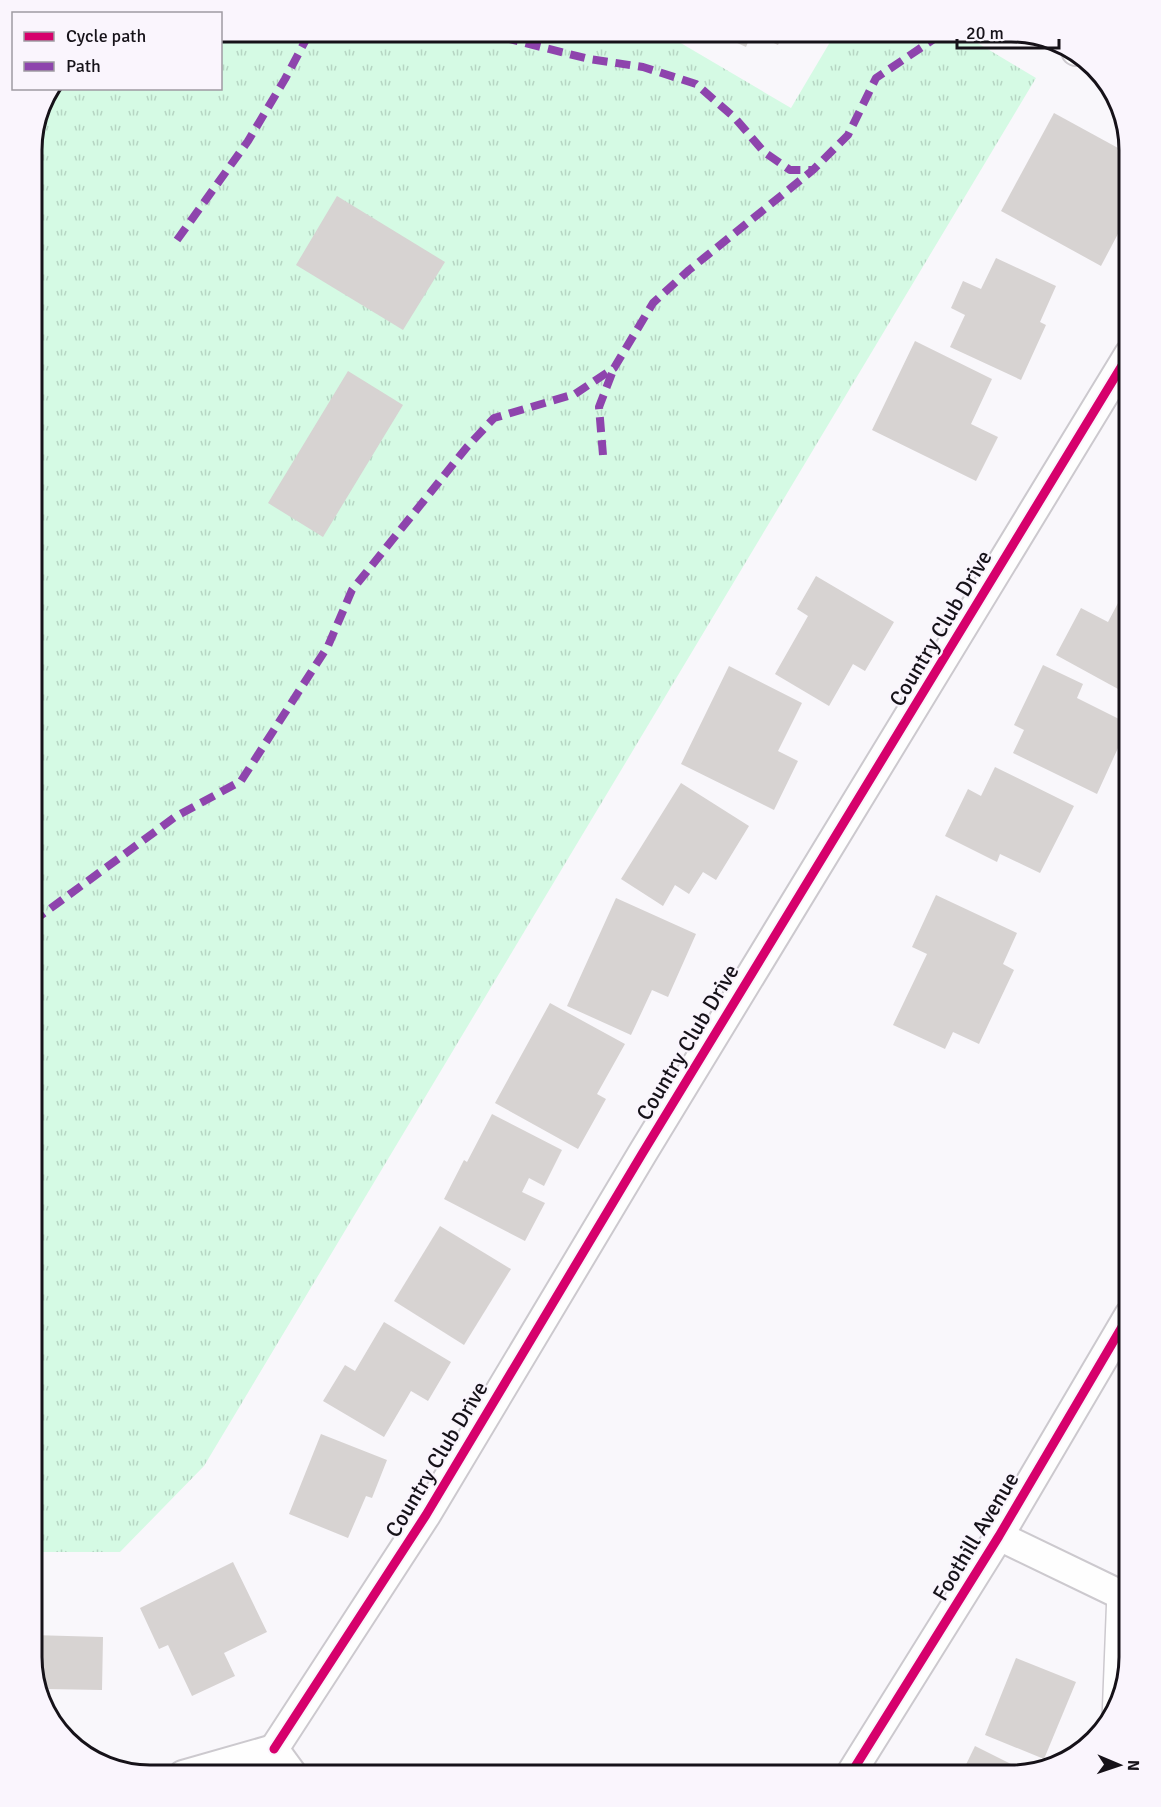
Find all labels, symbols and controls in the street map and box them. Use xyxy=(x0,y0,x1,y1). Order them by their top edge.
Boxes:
legend xyxy=(12,12,222,90)
scale bar xyxy=(957,12,1059,50)
text: 20 m xyxy=(966,22,1004,44)
text: Cycle path xyxy=(66,25,146,47)
text: Path xyxy=(66,55,101,77)
street label: Country Club Drive xyxy=(883,545,998,711)
street label: Country Club Drive xyxy=(630,959,745,1125)
street label: Country Club Drive xyxy=(379,1376,494,1542)
street label: Foothill Avenue xyxy=(926,1467,1024,1606)
north arrow xyxy=(1089,1735,1149,1795)
text: N xyxy=(1123,1760,1143,1771)

